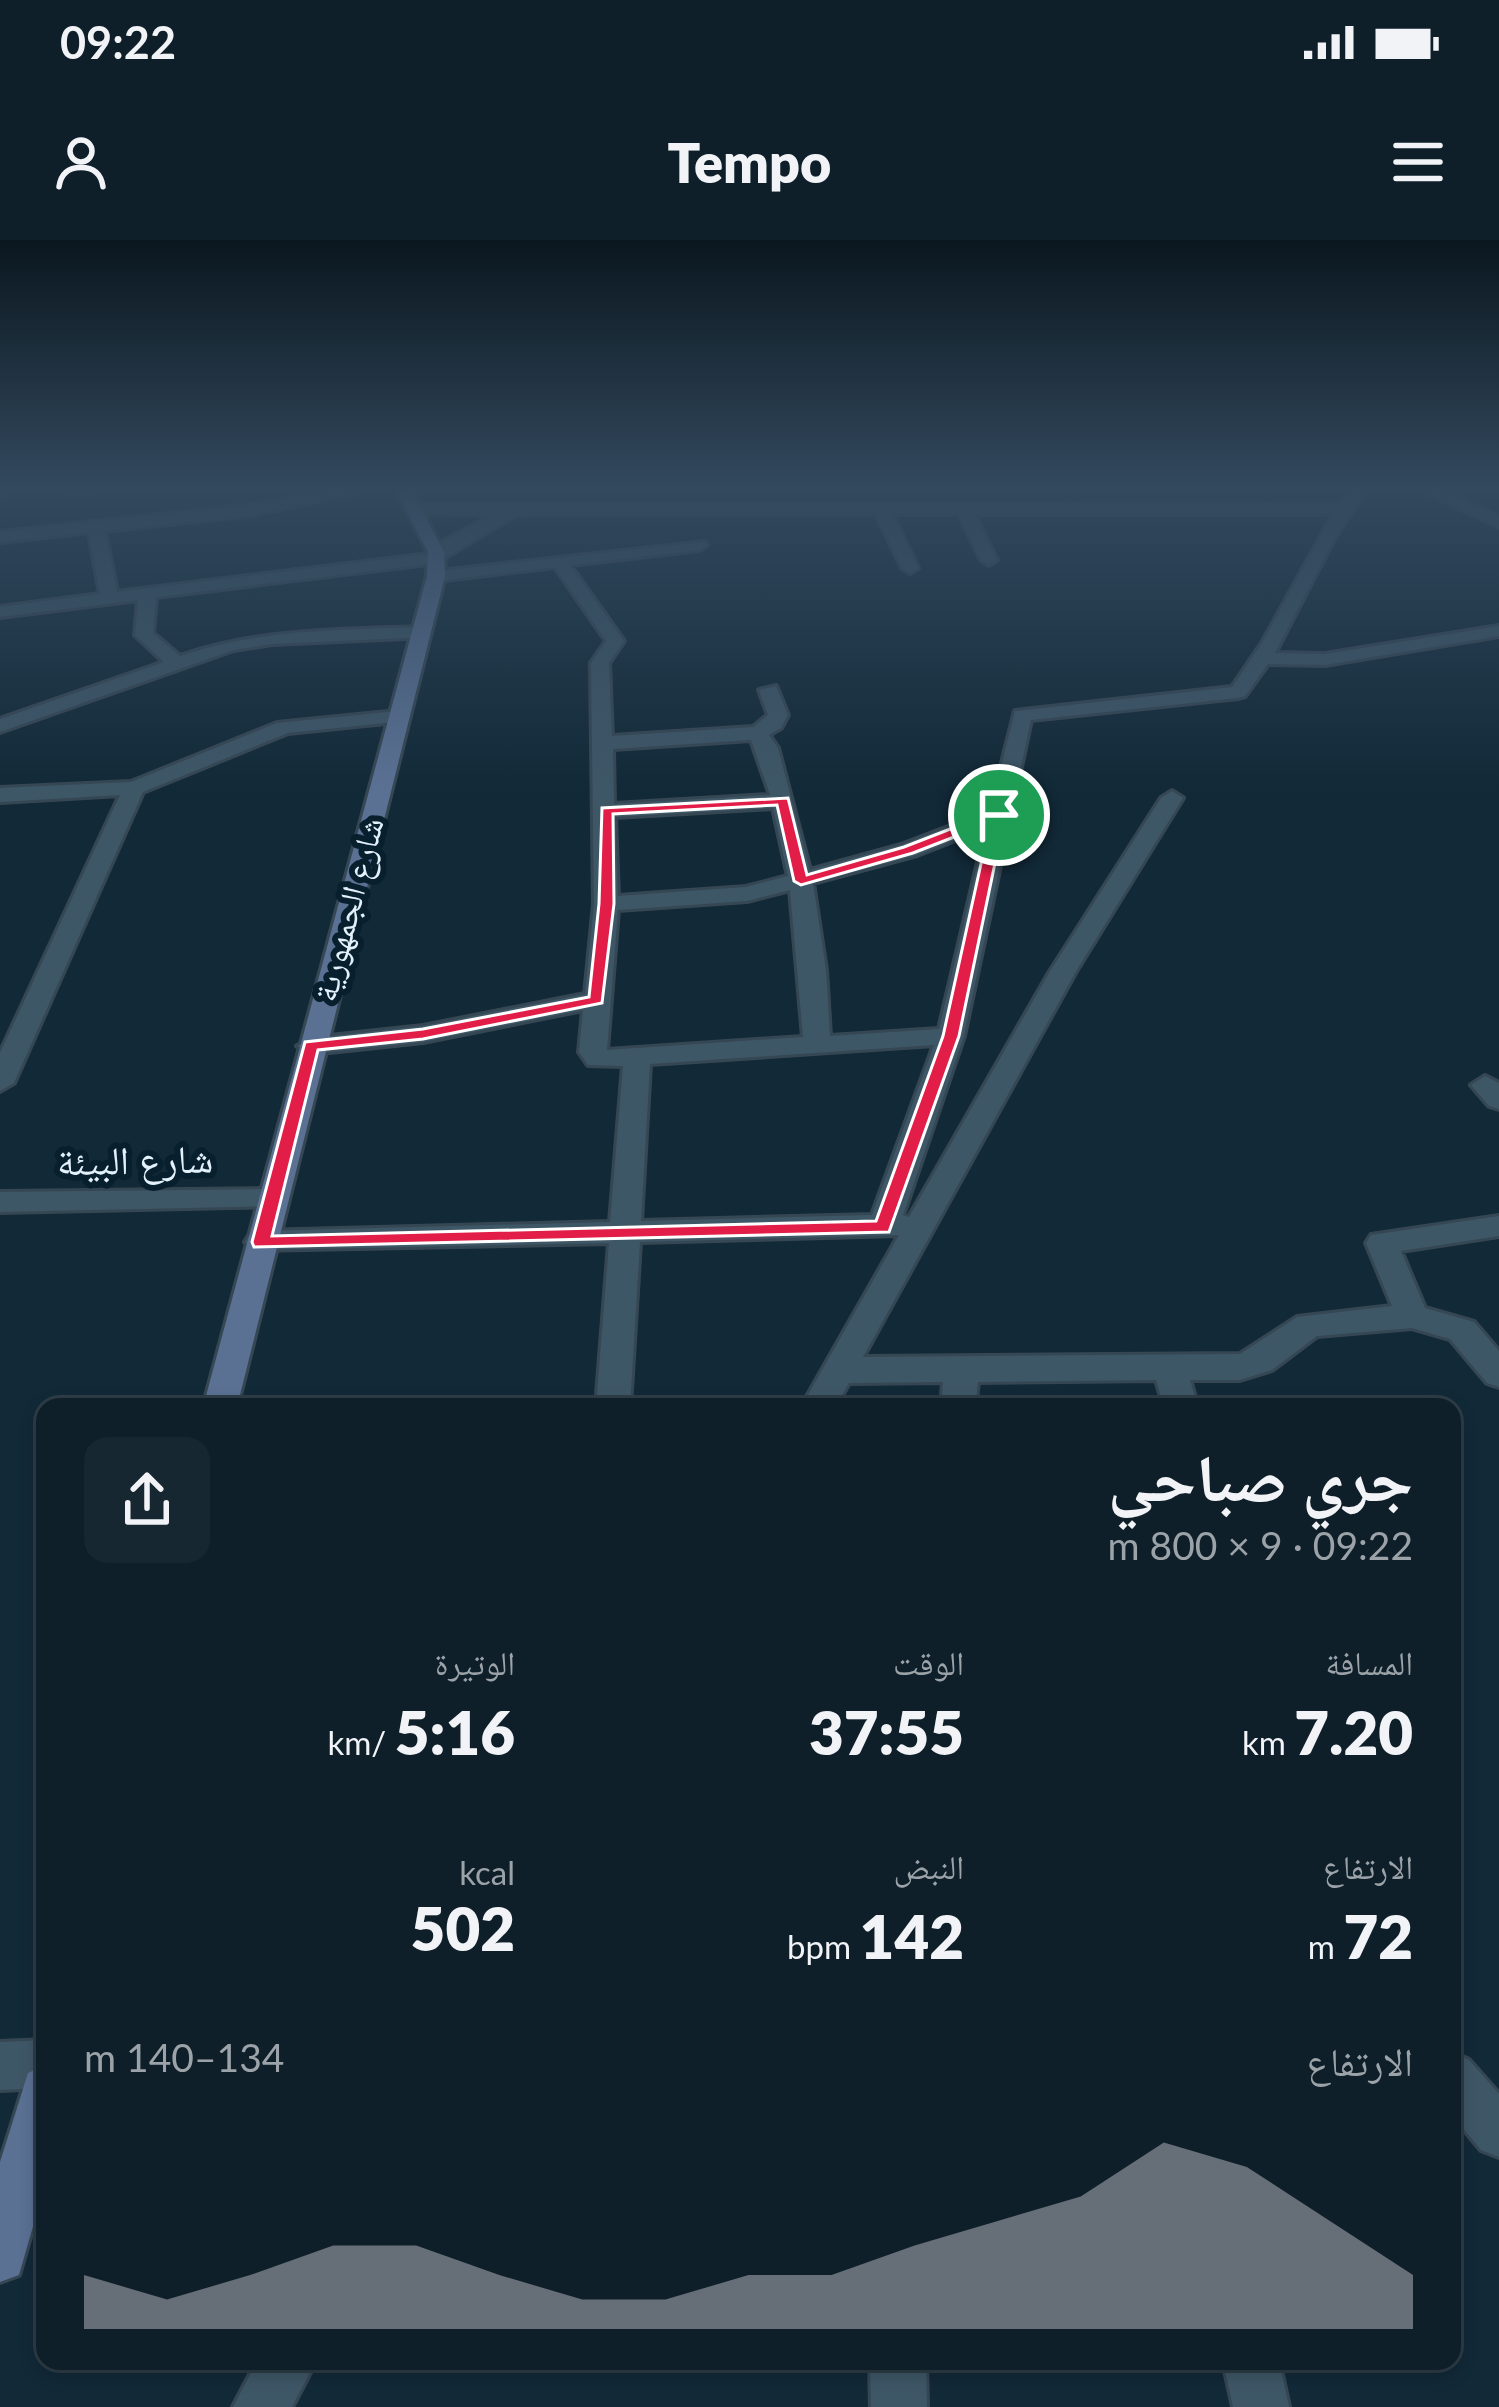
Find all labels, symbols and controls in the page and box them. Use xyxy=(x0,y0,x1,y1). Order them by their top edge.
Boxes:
text: 09:22 xyxy=(60,15,176,69)
icon: person xyxy=(48,129,114,195)
icon: menu xyxy=(1385,129,1451,195)
text: Tempo xyxy=(668,130,832,195)
pin xyxy=(948,764,1050,866)
icon: arrive xyxy=(966,782,1032,848)
street label: شارع الجمهورية xyxy=(303,813,393,1006)
street label: شارع البيئة xyxy=(57,1135,214,1186)
button: share xyxy=(84,1437,210,1563)
text: جري صباحي xyxy=(1108,1437,1413,1516)
text: 09:22 · 9 × 800 m xyxy=(1108,1522,1413,1568)
text: الوتيرة xyxy=(435,1642,515,1682)
text: الوقت xyxy=(893,1642,964,1682)
text: المسافة xyxy=(1326,1642,1413,1682)
text: 5:16 xyxy=(395,1696,515,1768)
text: 37:55 xyxy=(809,1696,964,1768)
text: 7.20 xyxy=(1294,1696,1413,1768)
text: /km xyxy=(327,1722,395,1762)
text: km xyxy=(1242,1722,1294,1762)
text: النبض xyxy=(894,1846,964,1886)
text: الارتفاع xyxy=(1323,1846,1413,1886)
text: kcal xyxy=(459,1852,515,1892)
text: 502 xyxy=(411,1892,515,1964)
text: 142 xyxy=(860,1900,964,1972)
text: 72 xyxy=(1343,1900,1413,1972)
text: bpm xyxy=(787,1926,860,1966)
text: m xyxy=(1308,1926,1343,1966)
text: 134–140 m xyxy=(84,2034,284,2080)
text: الارتفاع xyxy=(1307,2038,1413,2084)

